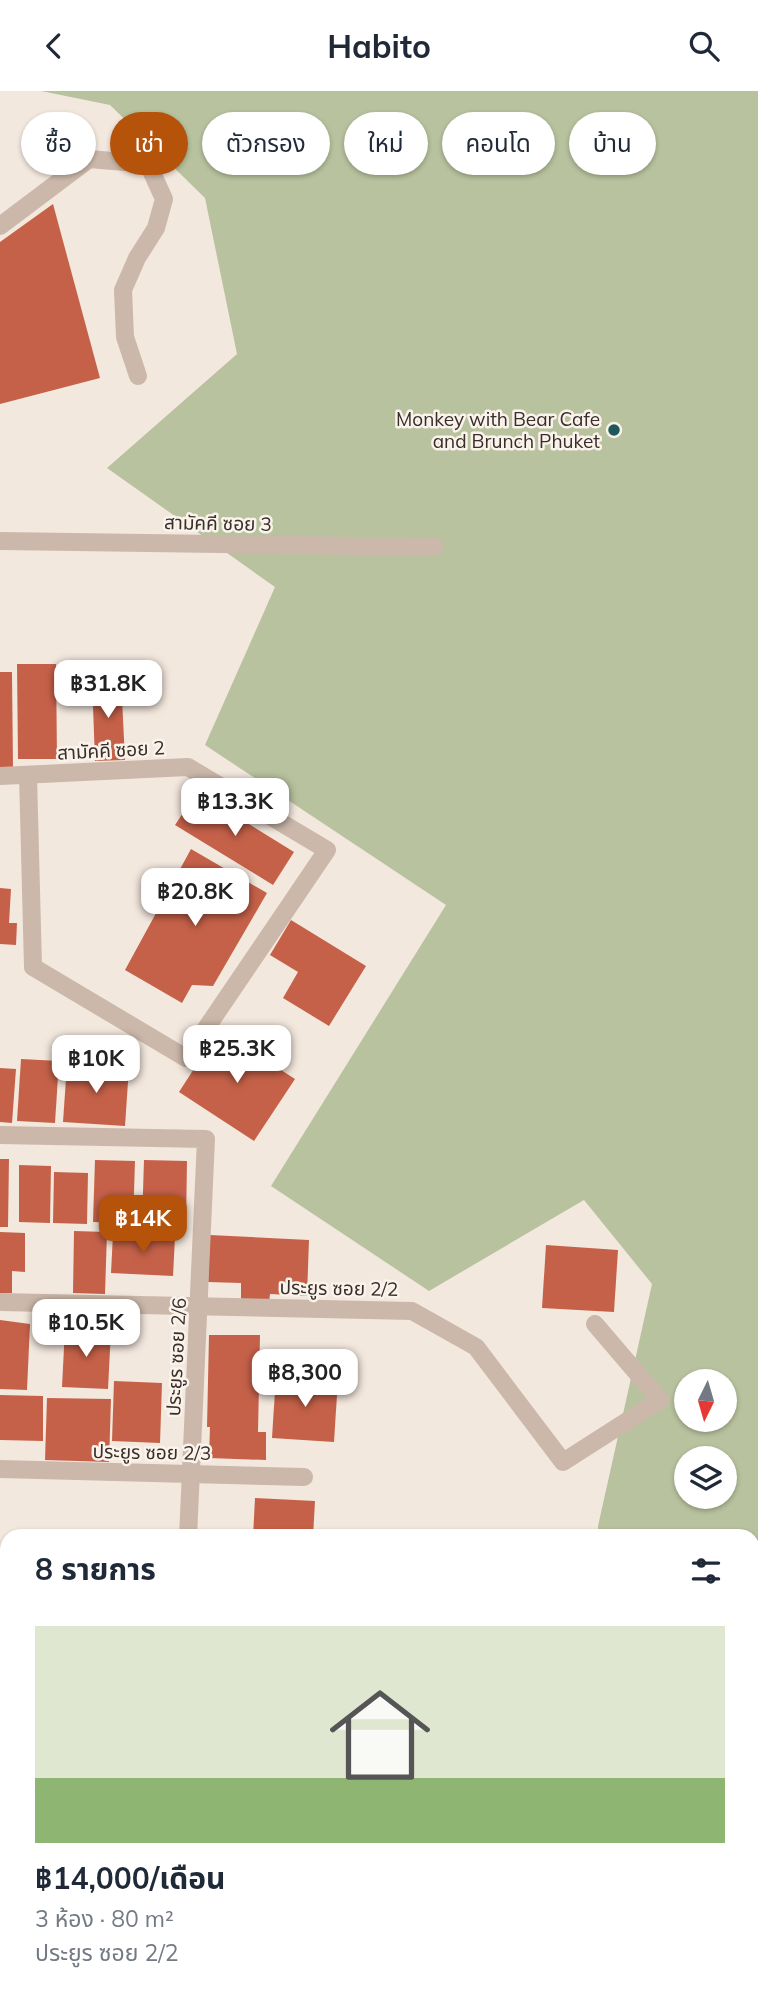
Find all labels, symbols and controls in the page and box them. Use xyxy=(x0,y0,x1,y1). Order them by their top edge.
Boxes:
text: Habito xyxy=(327,26,431,66)
icon: back xyxy=(35,27,73,65)
icon: search xyxy=(685,27,723,65)
chip: ซื้อ xyxy=(21,112,96,175)
chip: เช่า xyxy=(110,112,188,175)
chip: ตัวกรอง xyxy=(202,112,330,175)
chip: ใหม่ xyxy=(344,112,428,175)
chip: คอนโด xyxy=(442,112,555,175)
chip: บ้าน xyxy=(569,112,656,175)
place label: Monkey with Bear Cafe and Brunch Phuket xyxy=(396,407,600,453)
marker: Monkey with Bear Cafe and Brunch Phuket xyxy=(606,422,622,438)
street label: สามัคคี ซอย 3 xyxy=(164,510,272,536)
pin: ฿31.8K xyxy=(51,661,165,720)
text: ฿31.8K xyxy=(70,668,146,697)
street label: สามัคคี ซอย 2 xyxy=(57,735,165,765)
pin: ฿13.3K xyxy=(178,779,292,838)
text: ฿13.3K xyxy=(197,786,273,815)
pin: ฿20.8K xyxy=(138,869,252,928)
text: ฿20.8K xyxy=(157,876,233,905)
pin: ฿25.3K xyxy=(180,1025,294,1085)
text: ฿25.3K xyxy=(199,1033,275,1062)
pin: ฿10K xyxy=(55,1035,137,1095)
text: ฿10K xyxy=(68,1043,124,1072)
pin: ฿14K xyxy=(102,1195,184,1255)
text: ฿14K xyxy=(115,1203,171,1232)
street label: ประยูร ซอย 2/2 xyxy=(279,1275,399,1302)
street label: ประยูร ซอย 2/6 xyxy=(161,1297,192,1417)
pin: ฿10.5K xyxy=(29,1299,143,1359)
text: ฿10.5K xyxy=(48,1307,124,1336)
pin: ฿8,300 xyxy=(248,1349,362,1409)
text: ฿8,300 xyxy=(268,1357,342,1386)
north arrow xyxy=(674,1369,737,1431)
map controls xyxy=(674,1369,737,1509)
street label: ประยูร ซอย 2/3 xyxy=(92,1439,212,1466)
button: layers xyxy=(674,1446,737,1509)
text: 8 รายการ xyxy=(35,1550,156,1588)
icon: filters xyxy=(687,1552,725,1590)
icon: home xyxy=(317,1672,443,1798)
text: ฿14,000/เดือน xyxy=(35,1859,225,1897)
text: 3 ห้อง · 80 m² xyxy=(35,1904,174,1933)
text: ประยูร ซอย 2/2 xyxy=(35,1938,179,1967)

